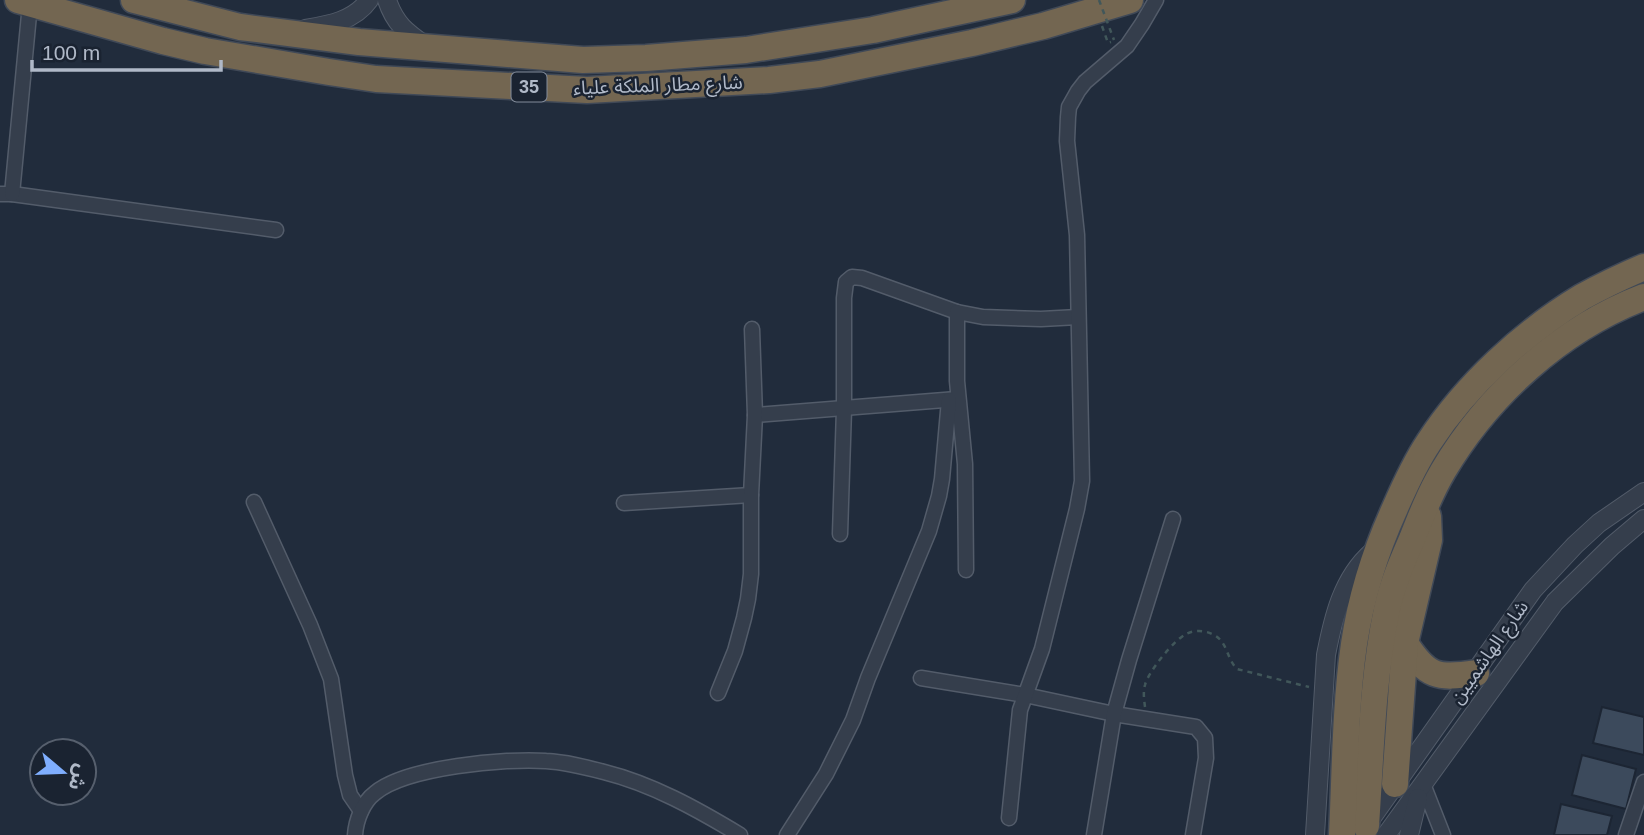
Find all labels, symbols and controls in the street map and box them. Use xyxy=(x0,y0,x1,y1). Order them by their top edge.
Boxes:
scale bar xyxy=(32,28,220,72)
text: 100 m xyxy=(42,41,100,64)
road number: 35 xyxy=(512,72,546,102)
street label: شارع مطار الملكة علياء xyxy=(573,72,743,101)
street label: شارع الهاشميين xyxy=(1446,596,1535,709)
north arrow xyxy=(28,737,98,807)
text: ش xyxy=(64,762,93,793)

